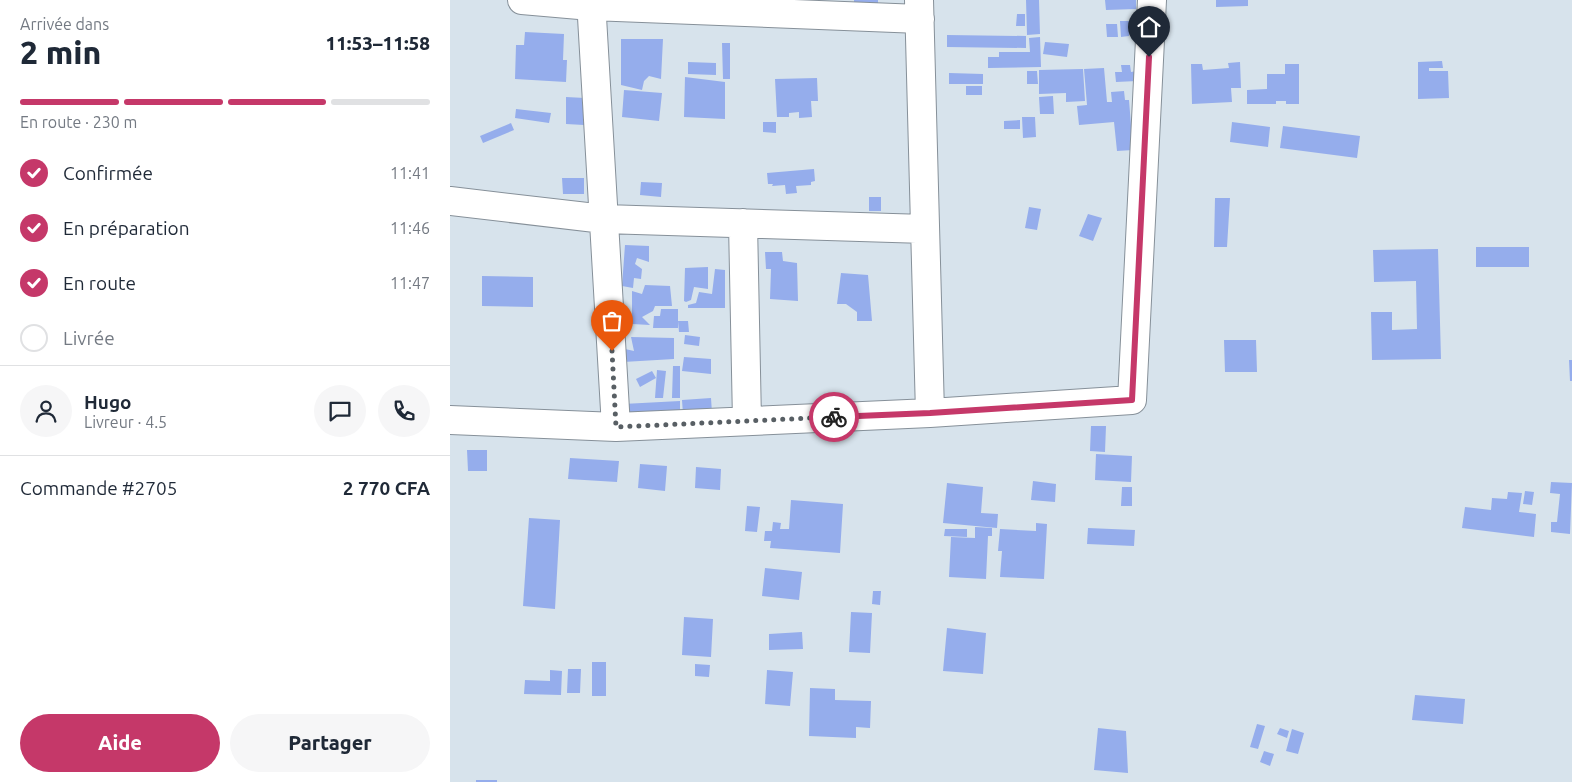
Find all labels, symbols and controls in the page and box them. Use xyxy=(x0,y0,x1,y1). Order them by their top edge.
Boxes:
pin xyxy=(1128,6,1170,57)
icon: home xyxy=(1135,13,1163,41)
text: Arrivée dans xyxy=(20,15,109,33)
text: 11:53–11:58 xyxy=(325,32,430,54)
text: 2 min xyxy=(20,34,101,70)
text: En route · 230 m xyxy=(20,113,137,131)
icon: check xyxy=(20,159,48,187)
text: Confirmée xyxy=(63,162,153,184)
text: 11:41 xyxy=(390,164,430,182)
icon: check xyxy=(20,214,48,242)
text: En préparation xyxy=(63,217,190,239)
text: 11:46 xyxy=(390,219,430,237)
icon: check xyxy=(20,269,48,297)
text: En route xyxy=(63,272,136,294)
text: 11:47 xyxy=(390,274,430,292)
pin xyxy=(591,300,633,351)
icon: bag xyxy=(598,307,626,335)
text: Livrée xyxy=(63,327,115,349)
button: person xyxy=(20,385,72,437)
button: chat xyxy=(314,385,366,437)
button: phone xyxy=(378,385,430,437)
text: Hugo xyxy=(84,391,132,413)
courier xyxy=(809,392,859,442)
icon: bike xyxy=(820,403,848,431)
text: Livreur · 4.5 xyxy=(84,413,167,431)
text: Commande #2705 xyxy=(20,477,177,499)
text: 2 770 CFA xyxy=(343,477,430,499)
button: Aide xyxy=(20,714,220,772)
button: Partager xyxy=(230,714,430,772)

